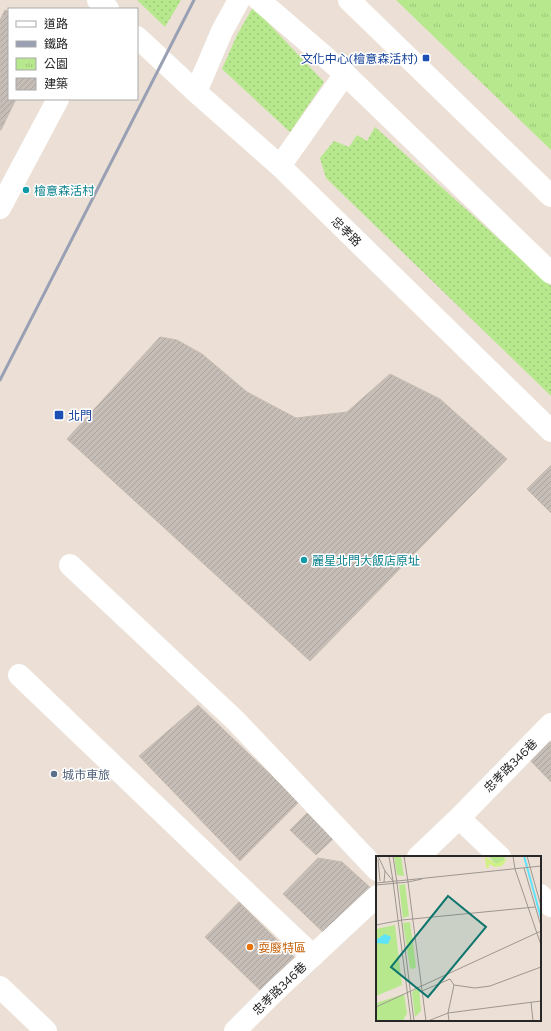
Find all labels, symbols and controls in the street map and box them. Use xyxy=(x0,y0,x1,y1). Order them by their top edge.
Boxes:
legend xyxy=(8,8,138,100)
text: 道路 xyxy=(44,16,68,30)
text: 鐵路 xyxy=(44,36,68,50)
place label: 文化中心(檜意森活村) xyxy=(301,51,418,65)
marker: 文化中心(檜意森活村) xyxy=(421,53,431,63)
text: 公園 xyxy=(44,56,68,70)
text: 建築 xyxy=(44,76,68,90)
place label: 檜意森活村 xyxy=(34,183,95,197)
marker: 檜意森活村 xyxy=(21,185,31,195)
street label: 忠孝路 xyxy=(329,213,365,249)
place label: 北門 xyxy=(68,408,92,422)
marker: 北門 xyxy=(53,409,65,421)
place label: 麗星北門大飯店原址 xyxy=(312,553,420,567)
marker: 麗星北門大飯店原址 xyxy=(299,555,309,565)
street label: 忠孝路346巷 xyxy=(481,736,539,794)
place label: 城市車旅 xyxy=(62,767,110,781)
marker: 城市車旅 xyxy=(49,769,59,779)
inset map xyxy=(376,856,541,1021)
place label: 耍廢特區 xyxy=(258,940,306,954)
marker: 耍廢特區 xyxy=(245,942,255,952)
street label: 忠孝路346巷 xyxy=(249,959,309,1017)

